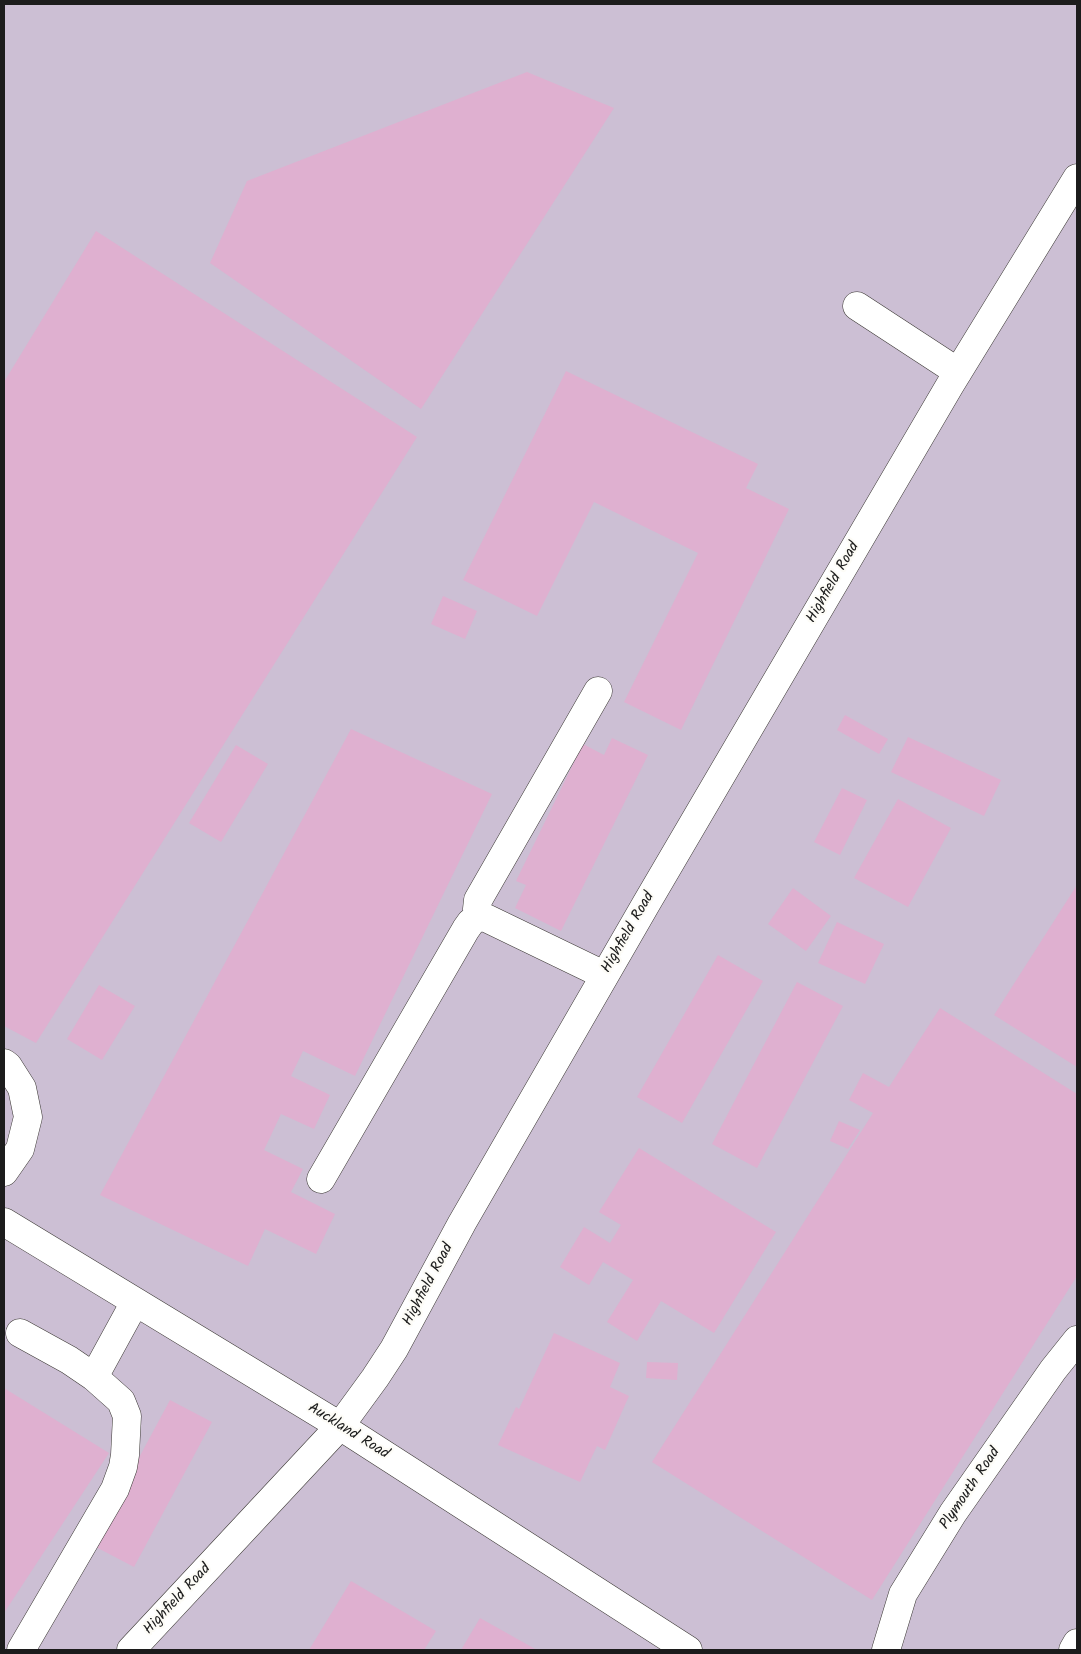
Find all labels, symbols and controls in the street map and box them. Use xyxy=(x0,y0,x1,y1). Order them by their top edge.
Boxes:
street label: Highfield Road xyxy=(804,539,864,627)
street label: Highfield Road xyxy=(599,889,659,977)
street label: Highfield Road xyxy=(400,1241,458,1329)
street label: Auckland Road xyxy=(304,1400,392,1464)
street label: Plymouth Road xyxy=(937,1445,1005,1533)
street label: Highfield Road xyxy=(140,1561,216,1639)

